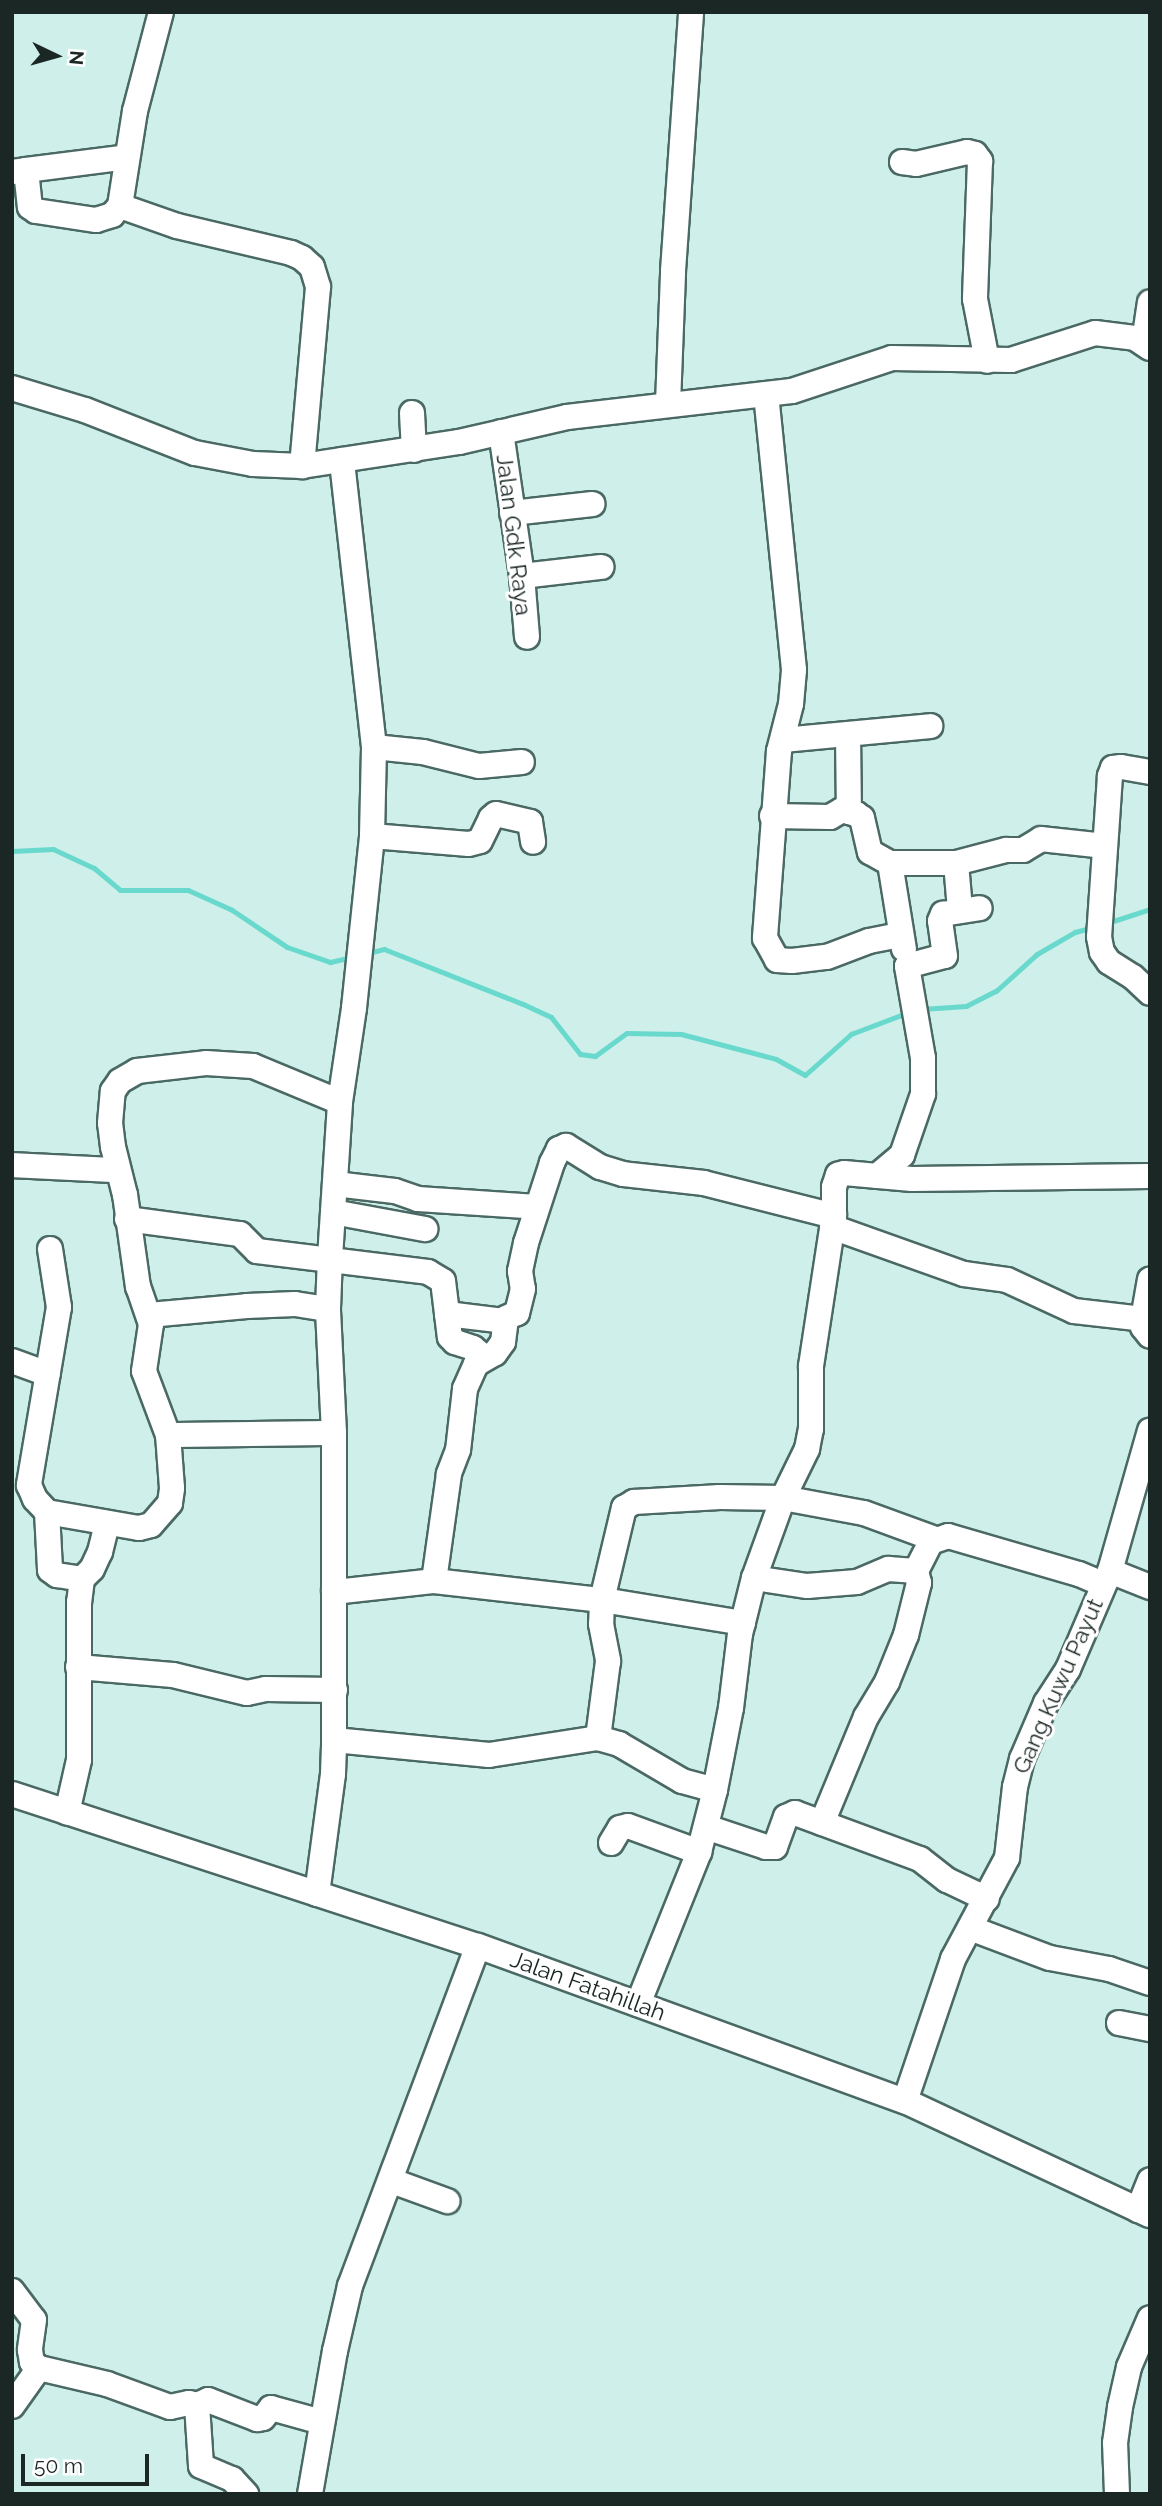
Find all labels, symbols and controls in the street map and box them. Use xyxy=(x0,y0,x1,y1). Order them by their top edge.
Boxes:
north arrow xyxy=(21,21,91,91)
text: N xyxy=(65,50,89,66)
street label: Jalan Gdk Raya xyxy=(490,453,538,617)
street label: Gang Kuwu Payut xyxy=(1007,1594,1109,1778)
street label: Jalan Fatahillah xyxy=(507,1945,669,2027)
scale bar xyxy=(24,2440,152,2484)
text: 50 m xyxy=(34,2453,83,2478)

